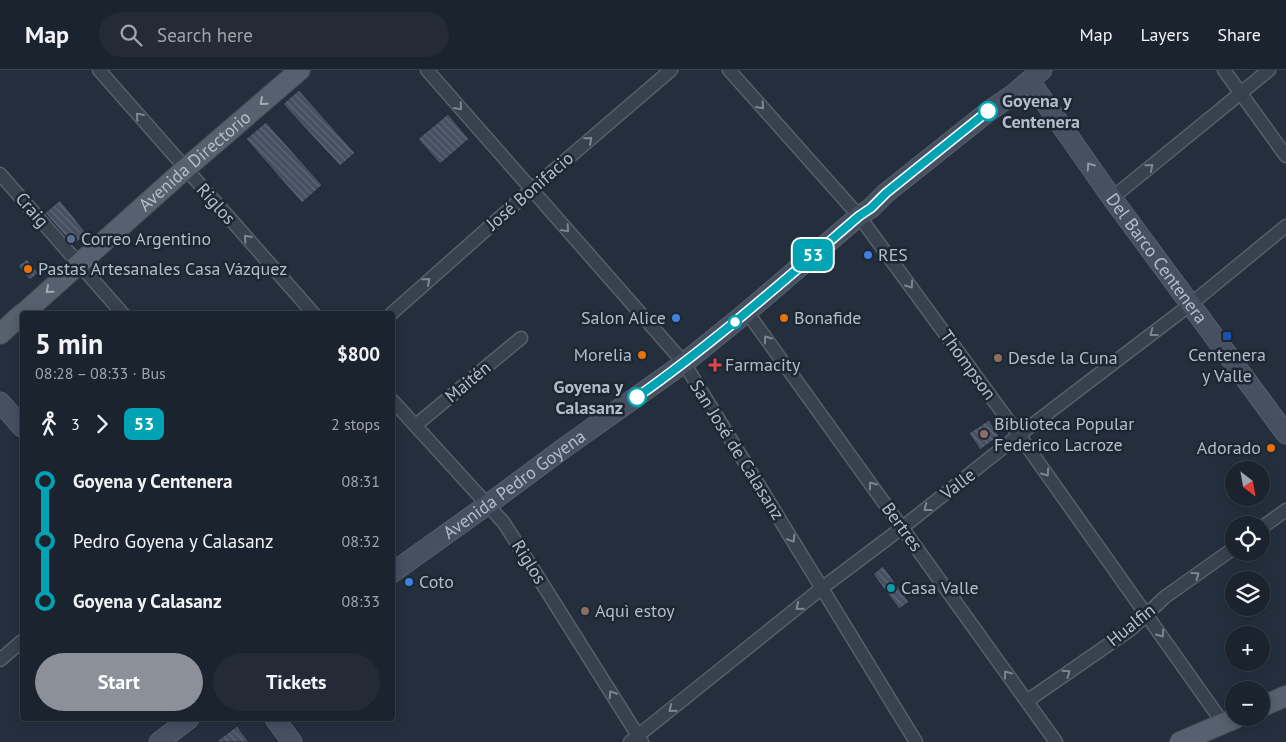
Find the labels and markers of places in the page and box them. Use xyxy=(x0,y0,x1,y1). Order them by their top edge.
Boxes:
place label: Goyena y Centenera xyxy=(1002,89,1080,133)
marker: Goyena y Centenera xyxy=(978,101,998,121)
place label: Correo Argentino xyxy=(81,227,211,250)
marker: Correo Argentino xyxy=(65,233,77,245)
place label: RES xyxy=(878,243,908,266)
marker: RES xyxy=(862,249,874,261)
place label: Pastas Artesanales Casa Vázquez xyxy=(38,257,287,280)
marker: Pastas Artesanales Casa Vázquez xyxy=(22,263,34,275)
place label: Salon Alice xyxy=(581,306,666,329)
place label: Bonafide xyxy=(794,306,861,329)
marker: Salon Alice xyxy=(670,312,682,324)
marker: Bonafide xyxy=(778,312,790,324)
unlabelled marker xyxy=(728,315,742,329)
marker: Centenera y Valle xyxy=(1221,330,1233,342)
place label: Morelia xyxy=(574,343,632,366)
place label: Centenera y Valle xyxy=(1188,343,1266,387)
place label: Desde la Cuna xyxy=(1008,346,1118,369)
marker: Morelia xyxy=(636,349,648,361)
marker: Desde la Cuna xyxy=(992,352,1004,364)
place label: Farmacity xyxy=(725,353,801,376)
marker: Farmacity xyxy=(709,359,721,371)
place label: Goyena y Calasanz xyxy=(553,375,623,419)
marker: Goyena y Calasanz xyxy=(627,387,647,407)
place label: Biblioteca Popular Federico Lacroze xyxy=(994,412,1134,456)
marker: Biblioteca Popular Federico Lacroze xyxy=(978,428,990,440)
place label: Adorado xyxy=(1197,436,1261,459)
marker: Adorado xyxy=(1265,442,1277,454)
place label: Coto xyxy=(419,570,454,593)
marker: Coto xyxy=(403,576,415,588)
place label: Casa Valle xyxy=(901,576,979,599)
marker: Casa Valle xyxy=(885,582,897,594)
place label: Aquì estoy xyxy=(595,599,675,622)
marker: Aquì estoy xyxy=(579,605,591,617)

